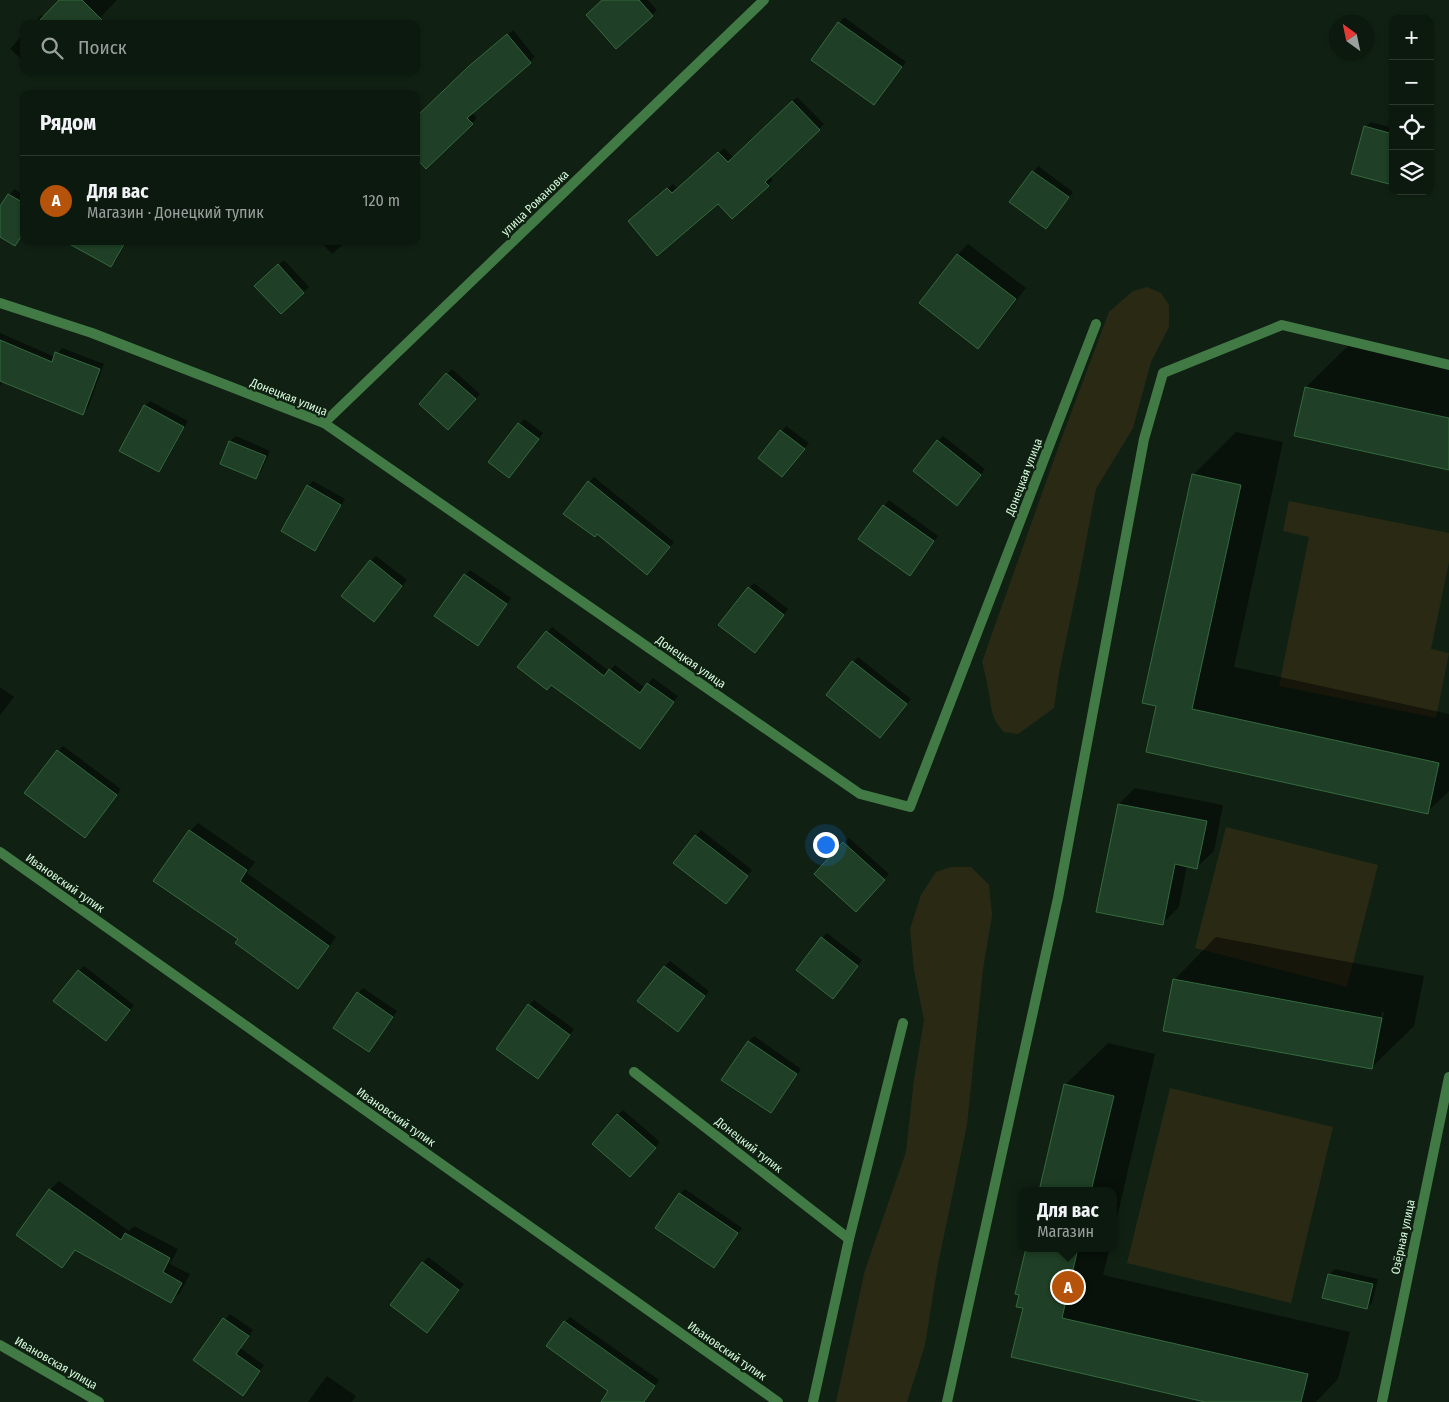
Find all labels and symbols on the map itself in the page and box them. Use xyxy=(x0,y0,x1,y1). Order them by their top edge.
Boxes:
north arrow xyxy=(1329,15,1374,60)
street label: улица Романовка xyxy=(498,167,572,239)
street label: Донецкая улица xyxy=(248,375,330,419)
street label: Донецкая улица xyxy=(1002,436,1045,519)
street label: Донецкая улица xyxy=(653,632,729,691)
your location xyxy=(813,832,839,858)
street label: Ивановский тупик xyxy=(23,851,107,916)
street label: Ивановский тупик xyxy=(354,1085,438,1150)
street label: Донецкий тупик xyxy=(712,1114,786,1176)
street label: Озёрная улица xyxy=(1388,1198,1418,1276)
pin: A xyxy=(1052,1268,1084,1306)
street label: Ивановский тупик xyxy=(685,1319,769,1384)
street label: Ивановская улица xyxy=(12,1334,100,1392)

